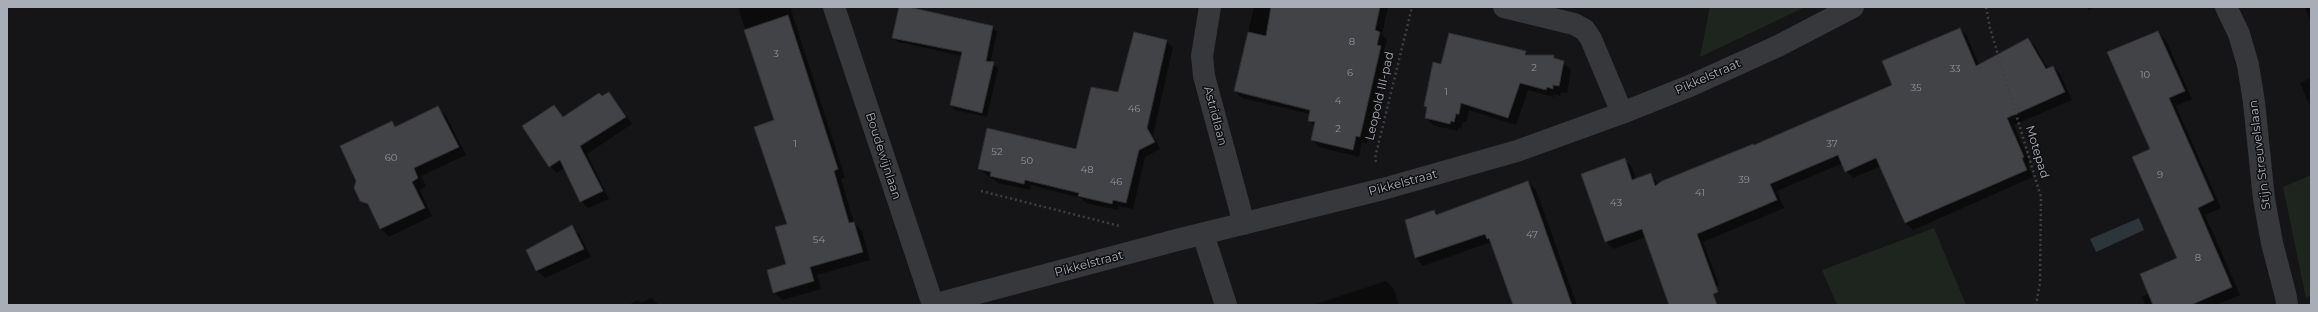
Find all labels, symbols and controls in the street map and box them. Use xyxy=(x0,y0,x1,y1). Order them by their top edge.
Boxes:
house number: 8 xyxy=(1349,36,1355,48)
house number: 3 xyxy=(773,48,779,60)
street label: Leopold III-pad xyxy=(1363,50,1397,142)
street label: Pikkelstraat xyxy=(1673,56,1743,98)
house number: 2 xyxy=(1531,62,1537,74)
house number: 33 xyxy=(1949,63,1961,75)
house number: 6 xyxy=(1347,67,1353,79)
house number: 10 xyxy=(2140,69,2150,81)
house number: 35 xyxy=(1910,82,1922,94)
street label: Astridlaan xyxy=(1200,85,1230,147)
house number: 1 xyxy=(1444,86,1448,98)
house number: 4 xyxy=(1335,95,1341,107)
street label: Stijn Streuvelslaan xyxy=(2246,99,2274,211)
house number: 46 xyxy=(1128,103,1140,115)
street label: Boudewijnlaan xyxy=(862,111,904,201)
house number: 2 xyxy=(1335,123,1341,135)
street label: Motepad xyxy=(2022,124,2052,180)
house number: 1 xyxy=(793,138,797,150)
house number: 37 xyxy=(1826,138,1838,150)
house number: 52 xyxy=(991,146,1003,158)
house number: 60 xyxy=(385,152,397,164)
house number: 50 xyxy=(1021,155,1033,167)
house number: 48 xyxy=(1080,164,1094,176)
street label: Pikkelstraat xyxy=(1367,167,1439,199)
house number: 9 xyxy=(2157,169,2163,181)
house number: 39 xyxy=(1738,174,1750,186)
house number: 46 xyxy=(1110,176,1122,188)
house number: 41 xyxy=(1695,187,1705,199)
house number: 43 xyxy=(1610,197,1622,209)
house number: 47 xyxy=(1526,229,1538,241)
house number: 54 xyxy=(813,234,825,246)
street label: Pikkelstraat xyxy=(1053,248,1125,280)
house number: 8 xyxy=(2195,252,2201,264)

